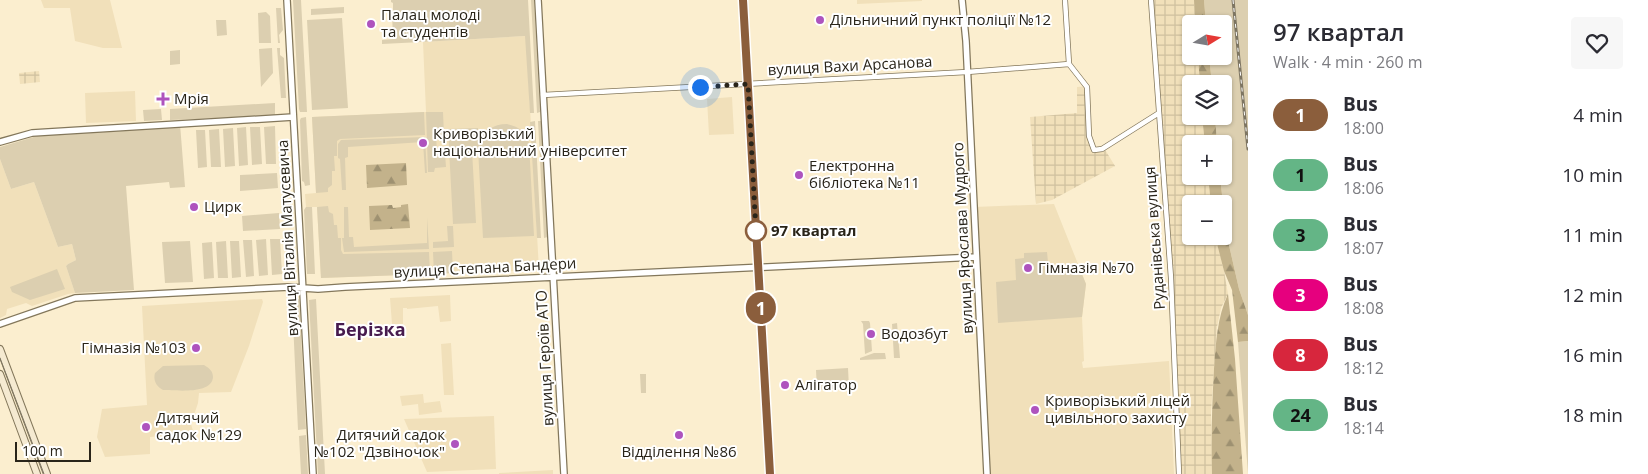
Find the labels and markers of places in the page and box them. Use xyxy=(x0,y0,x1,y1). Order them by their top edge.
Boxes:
place label: Палац молоді та студентів xyxy=(381,4,481,41)
place label: Дільничний пункт поліції №12 xyxy=(830,9,1051,29)
marker: Дільничний пункт поліції №12 xyxy=(814,14,826,26)
marker: Палац молоді та студентів xyxy=(365,18,377,30)
place label: Мрія xyxy=(174,88,209,108)
marker: Мрія xyxy=(156,92,170,106)
place label: Криворізький національний університет xyxy=(433,123,627,160)
marker: Криворізький національний університет xyxy=(417,137,429,149)
place label: Електронна бібліотека №11 xyxy=(809,155,920,192)
marker: Електронна бібліотека №11 xyxy=(793,169,805,181)
place label: Цирк xyxy=(204,196,242,216)
marker: Цирк xyxy=(188,201,200,213)
marker: 97 квартал xyxy=(745,220,767,242)
place label: 97 квартал xyxy=(771,220,856,240)
place label: Гімназія №70 xyxy=(1038,257,1134,277)
marker: Гімназія №70 xyxy=(1022,262,1034,274)
place label: Водозбут xyxy=(881,323,948,343)
marker: Водозбут xyxy=(865,328,877,340)
place label: Гімназія №103 xyxy=(81,337,186,357)
marker: Гімназія №103 xyxy=(190,342,202,354)
place label: Алігатор xyxy=(795,374,857,394)
marker: Алігатор xyxy=(779,379,791,391)
place label: Криворізький ліцей цивільного захисту xyxy=(1045,390,1190,427)
marker: Криворізький ліцей цивільного захисту xyxy=(1029,404,1041,416)
place label: Дитячий садок №129 xyxy=(156,407,242,444)
marker: Дитячий садок №129 xyxy=(140,421,152,433)
place label: Дитячий садок №102 "Дзвіночок" xyxy=(314,424,445,461)
marker: Відділення №86 xyxy=(673,429,685,441)
marker: Дитячий садок №102 "Дзвіночок" xyxy=(449,438,461,450)
place label: Відділення №86 xyxy=(621,441,737,461)

